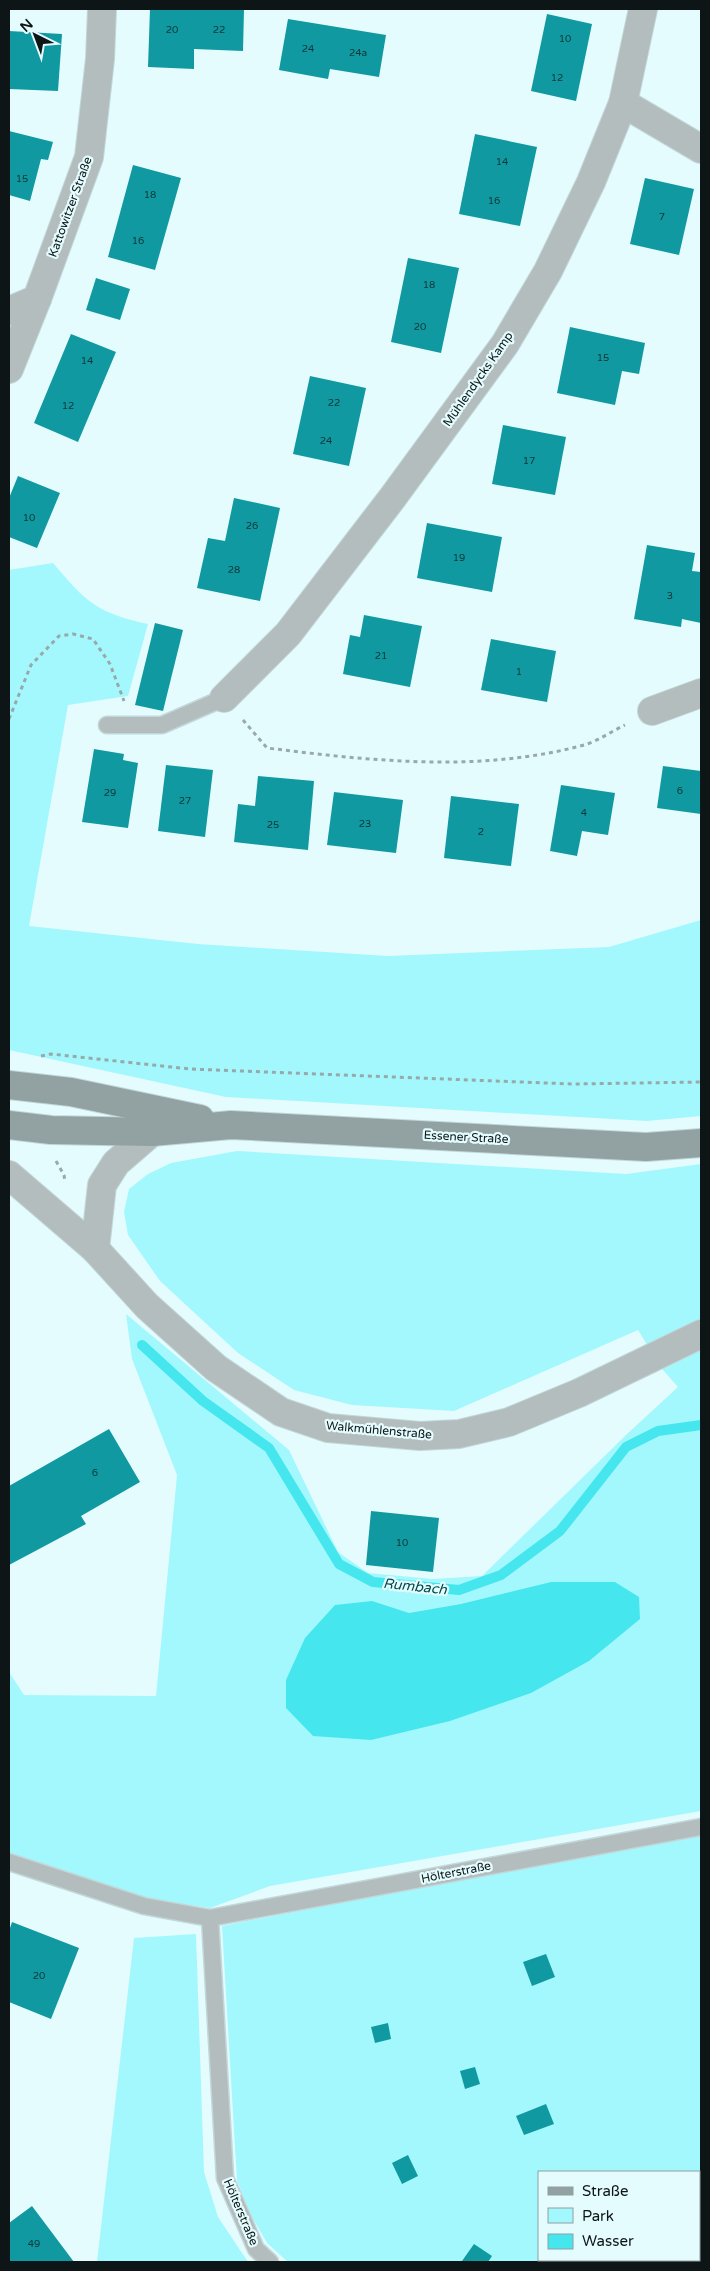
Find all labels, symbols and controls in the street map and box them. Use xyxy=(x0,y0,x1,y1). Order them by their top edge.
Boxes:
north arrow xyxy=(10,10,60,60)
text: N xyxy=(17,16,37,36)
house number: 20 xyxy=(166,24,178,36)
house number: 22 xyxy=(213,24,225,36)
house number: 10 xyxy=(559,33,571,45)
house number: 24 xyxy=(302,43,314,55)
house number: 24a xyxy=(349,47,367,59)
house number: 12 xyxy=(551,72,563,84)
street label: Kattowitzer Straße xyxy=(45,155,95,259)
house number: 14 xyxy=(496,156,508,168)
house number: 15 xyxy=(16,173,28,185)
house number: 18 xyxy=(144,189,156,201)
house number: 16 xyxy=(488,195,500,207)
house number: 7 xyxy=(659,211,665,223)
house number: 16 xyxy=(132,235,144,247)
house number: 18 xyxy=(423,279,435,291)
house number: 20 xyxy=(414,321,426,333)
street label: Mühlendycks Kamp xyxy=(440,329,516,429)
house number: 15 xyxy=(597,352,609,364)
house number: 14 xyxy=(81,355,93,367)
house number: 22 xyxy=(328,397,340,409)
house number: 12 xyxy=(62,400,74,412)
house number: 24 xyxy=(320,435,332,447)
house number: 17 xyxy=(523,455,535,467)
house number: 10 xyxy=(23,512,35,524)
house number: 26 xyxy=(246,520,258,532)
house number: 19 xyxy=(453,552,465,564)
house number: 28 xyxy=(228,564,240,576)
house number: 3 xyxy=(667,590,673,602)
house number: 21 xyxy=(375,650,387,662)
house number: 1 xyxy=(516,666,522,678)
house number: 6 xyxy=(677,785,683,797)
house number: 29 xyxy=(104,787,116,799)
house number: 27 xyxy=(179,795,191,807)
house number: 4 xyxy=(581,807,587,819)
house number: 23 xyxy=(359,818,371,830)
house number: 25 xyxy=(267,819,279,831)
house number: 2 xyxy=(478,826,484,838)
street label: Essener Straße xyxy=(423,1128,509,1146)
street label: Walkmühlenstraße xyxy=(325,1418,433,1442)
house number: 6 xyxy=(92,1467,98,1479)
house number: 10 xyxy=(396,1537,408,1549)
water label: Rumbach xyxy=(382,1575,448,1598)
street label: Hölterstraße xyxy=(420,1858,492,1886)
house number: 20 xyxy=(33,1970,45,1982)
legend xyxy=(538,2171,700,2261)
street label: Hölterstraße xyxy=(221,2177,261,2248)
text: Straße xyxy=(582,2182,628,2200)
text: Park xyxy=(582,2207,614,2225)
text: Wasser xyxy=(582,2232,634,2250)
house number: 49 xyxy=(28,2238,40,2250)

